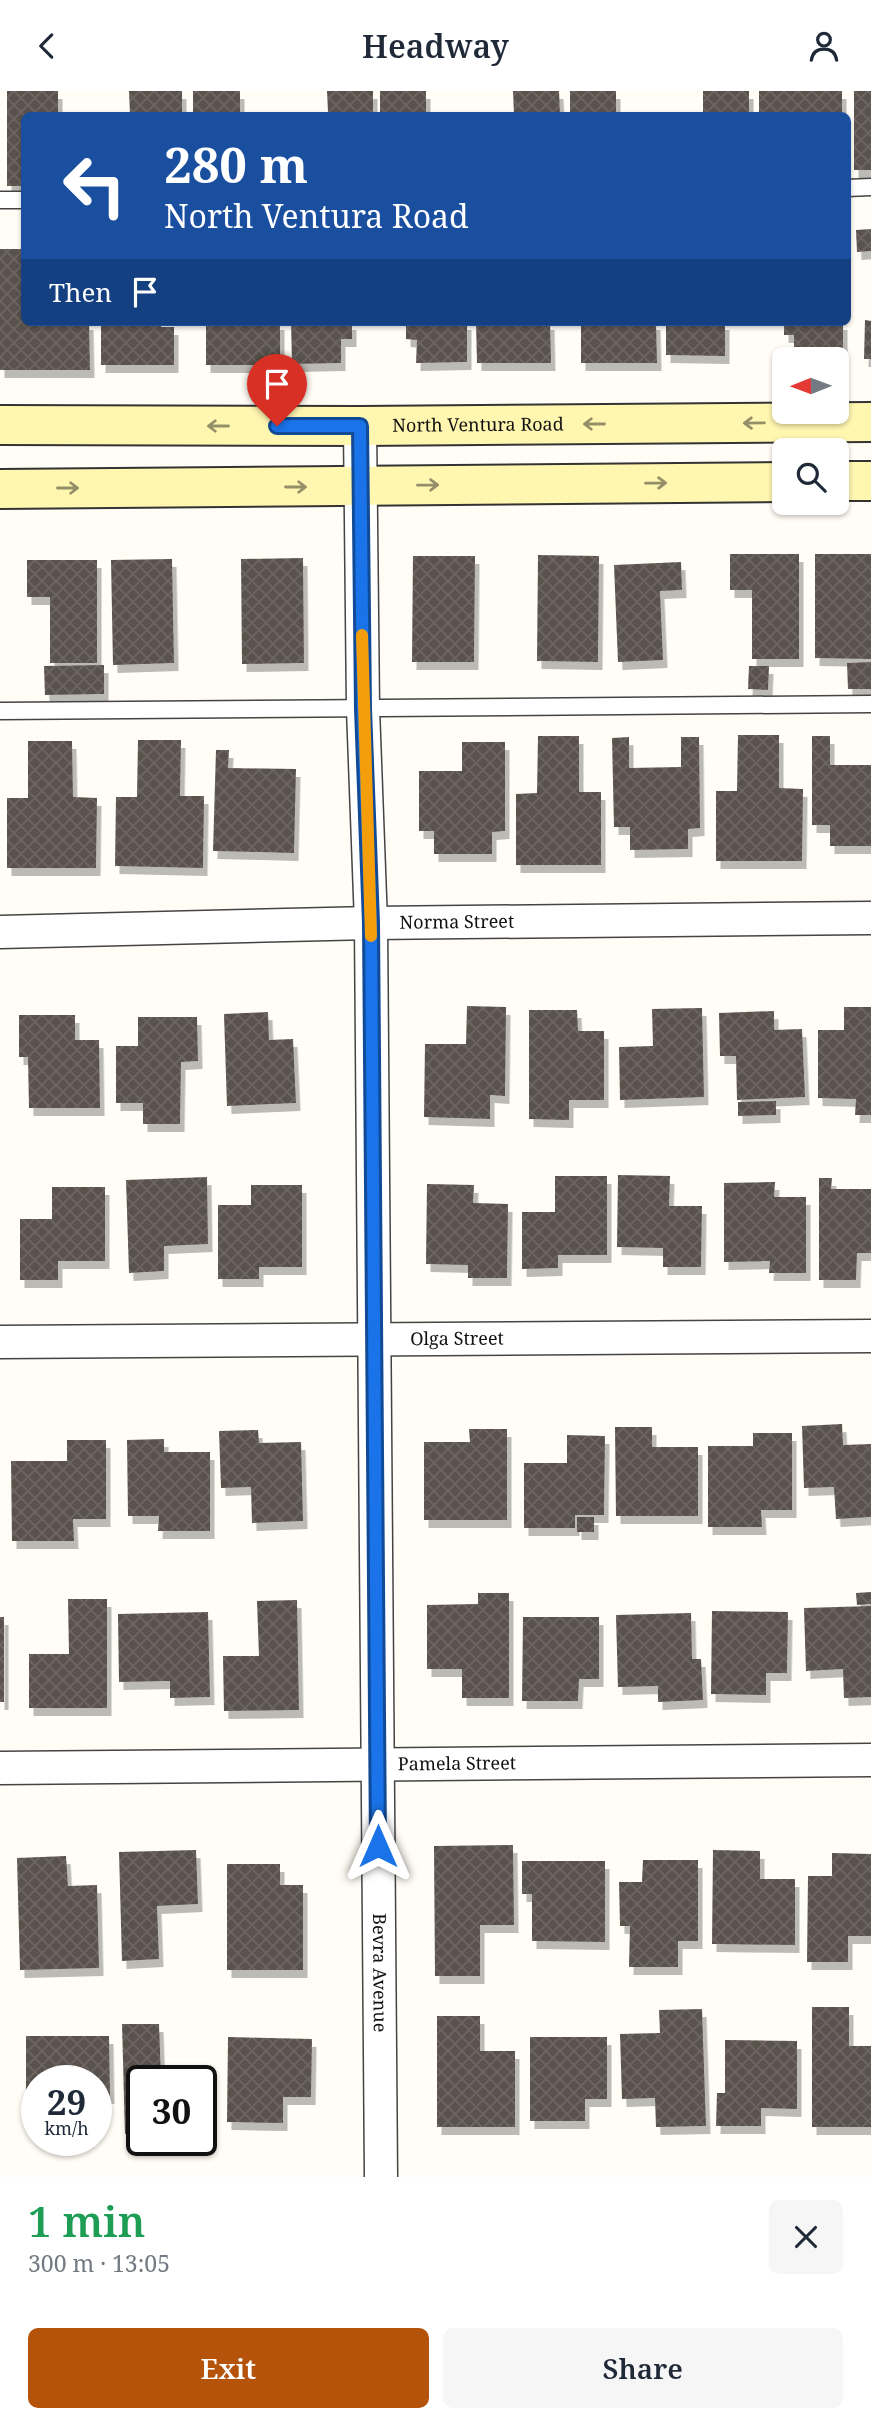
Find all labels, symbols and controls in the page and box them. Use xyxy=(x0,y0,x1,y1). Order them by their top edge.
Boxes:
text: Headway xyxy=(362,24,509,67)
icon: back xyxy=(28,27,66,65)
icon: person xyxy=(805,27,843,65)
text: 280 m xyxy=(164,131,308,197)
icon: left xyxy=(49,140,140,231)
text: North Ventura Road xyxy=(164,194,469,237)
icon: arrive xyxy=(126,273,164,311)
text: Then xyxy=(49,274,112,310)
north arrow xyxy=(772,347,849,423)
map controls xyxy=(772,347,849,515)
pin xyxy=(247,354,307,426)
icon: arrive xyxy=(258,365,296,403)
street label: North Ventura Road xyxy=(392,411,564,437)
one-way arrow xyxy=(743,416,766,430)
one-way arrow xyxy=(583,417,606,431)
one-way arrow xyxy=(207,419,230,433)
button: search xyxy=(772,438,849,515)
one-way arrow xyxy=(644,476,667,489)
one-way arrow xyxy=(417,478,440,492)
one-way arrow xyxy=(284,480,307,493)
one-way arrow xyxy=(56,481,79,495)
street label: Norma Street xyxy=(399,909,514,934)
street label: Olga Street xyxy=(410,1326,504,1350)
street label: Pamela Street xyxy=(398,1750,516,1775)
position arrow xyxy=(341,1809,415,1883)
street label: Bevra Avenue xyxy=(368,1913,393,2032)
speed limit sign: 30 xyxy=(126,2065,217,2156)
text: 29 xyxy=(47,2078,86,2125)
text: km/h xyxy=(44,2116,89,2140)
text: 1 min xyxy=(28,2192,145,2249)
button: close xyxy=(769,2200,843,2274)
text: 300 m · 13:05 xyxy=(28,2247,170,2279)
button: Exit xyxy=(28,2328,429,2408)
button: Share xyxy=(443,2328,843,2408)

